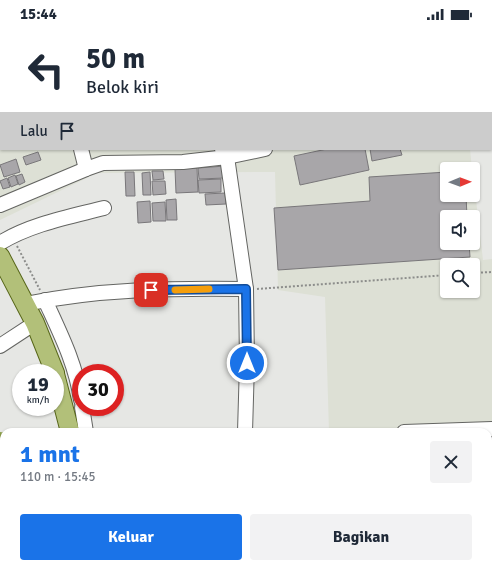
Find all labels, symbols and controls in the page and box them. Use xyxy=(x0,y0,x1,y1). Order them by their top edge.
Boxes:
text: 15:44 xyxy=(20,5,57,23)
text: 50 m xyxy=(86,42,145,76)
icon: left xyxy=(20,44,72,96)
text: Belok kiri xyxy=(86,76,159,98)
icon: arrive xyxy=(56,120,78,142)
text: Lalu xyxy=(20,122,48,140)
north arrow xyxy=(440,162,480,202)
map controls xyxy=(440,162,480,298)
button: sound xyxy=(440,210,480,250)
button: search xyxy=(440,258,480,298)
pin xyxy=(134,273,168,307)
icon: arrive xyxy=(140,279,162,301)
position arrow xyxy=(226,342,268,384)
speed limit sign: 30 xyxy=(72,364,124,416)
text: 19 xyxy=(27,372,49,397)
text: km/h xyxy=(27,394,49,406)
text: 1 mnt xyxy=(20,439,80,469)
button: close xyxy=(430,441,472,483)
text: 110 m · 15:45 xyxy=(20,469,96,485)
button: Keluar xyxy=(20,514,242,560)
button: Bagikan xyxy=(250,514,472,560)

